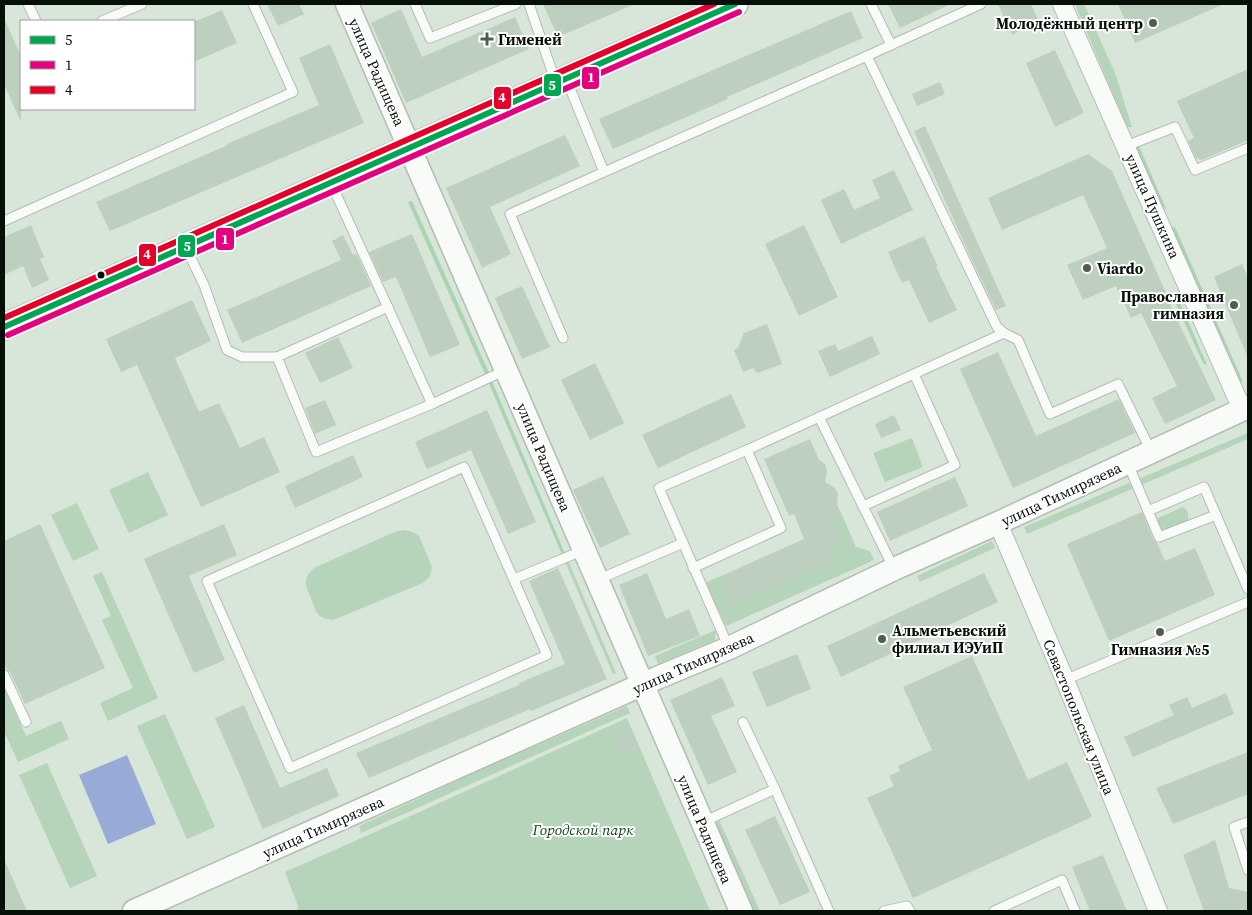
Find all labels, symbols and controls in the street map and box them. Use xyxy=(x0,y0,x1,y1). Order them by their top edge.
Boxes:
place label: Молодёжный центр xyxy=(996,13,1143,34)
street label: улица Радищева xyxy=(344,15,410,130)
marker: Молодёжный центр xyxy=(1147,17,1159,29)
legend xyxy=(20,20,195,110)
text: 5 xyxy=(65,29,73,50)
place label: Гименей xyxy=(498,29,562,50)
marker: Гименей xyxy=(480,32,494,46)
text: 1 xyxy=(65,54,73,75)
line badge: 1 xyxy=(581,66,600,90)
text: 1 xyxy=(587,67,595,87)
line badge: 5 xyxy=(543,73,562,97)
text: 5 xyxy=(548,75,556,95)
text: 4 xyxy=(65,79,73,100)
line badge: 4 xyxy=(493,86,512,110)
text: 4 xyxy=(498,87,506,107)
street label: улица Пушкина xyxy=(1121,150,1186,262)
line badge: 1 xyxy=(215,227,235,251)
text: 1 xyxy=(221,229,229,249)
line badge: 5 xyxy=(177,234,196,258)
text: 5 xyxy=(183,236,191,256)
line badge: 4 xyxy=(138,243,157,267)
text: 4 xyxy=(143,244,151,264)
place label: Viardo xyxy=(1097,258,1144,279)
marker: Viardo xyxy=(1081,262,1093,274)
unlabelled marker xyxy=(96,270,106,280)
place label: Православная гимназия xyxy=(1120,286,1224,324)
marker: Православная гимназия xyxy=(1228,299,1240,311)
street label: улица Радищева xyxy=(512,399,577,515)
street label: улица Тимирязева xyxy=(997,457,1125,531)
place label: Альметьевский филиал ИЭУиП xyxy=(892,620,1007,658)
marker: Гимназия №5 xyxy=(1154,626,1166,638)
street label: улица Тимирязева xyxy=(629,627,757,699)
marker: Альметьевский филиал ИЭУиП xyxy=(876,633,888,645)
street label: Севастопольская улица xyxy=(1038,636,1120,798)
place label: Гимназия №5 xyxy=(1111,639,1209,660)
street label: улица Радищева xyxy=(673,771,738,887)
street label: улица Тимирязева xyxy=(259,791,387,863)
park label: Городской парк xyxy=(532,819,634,840)

